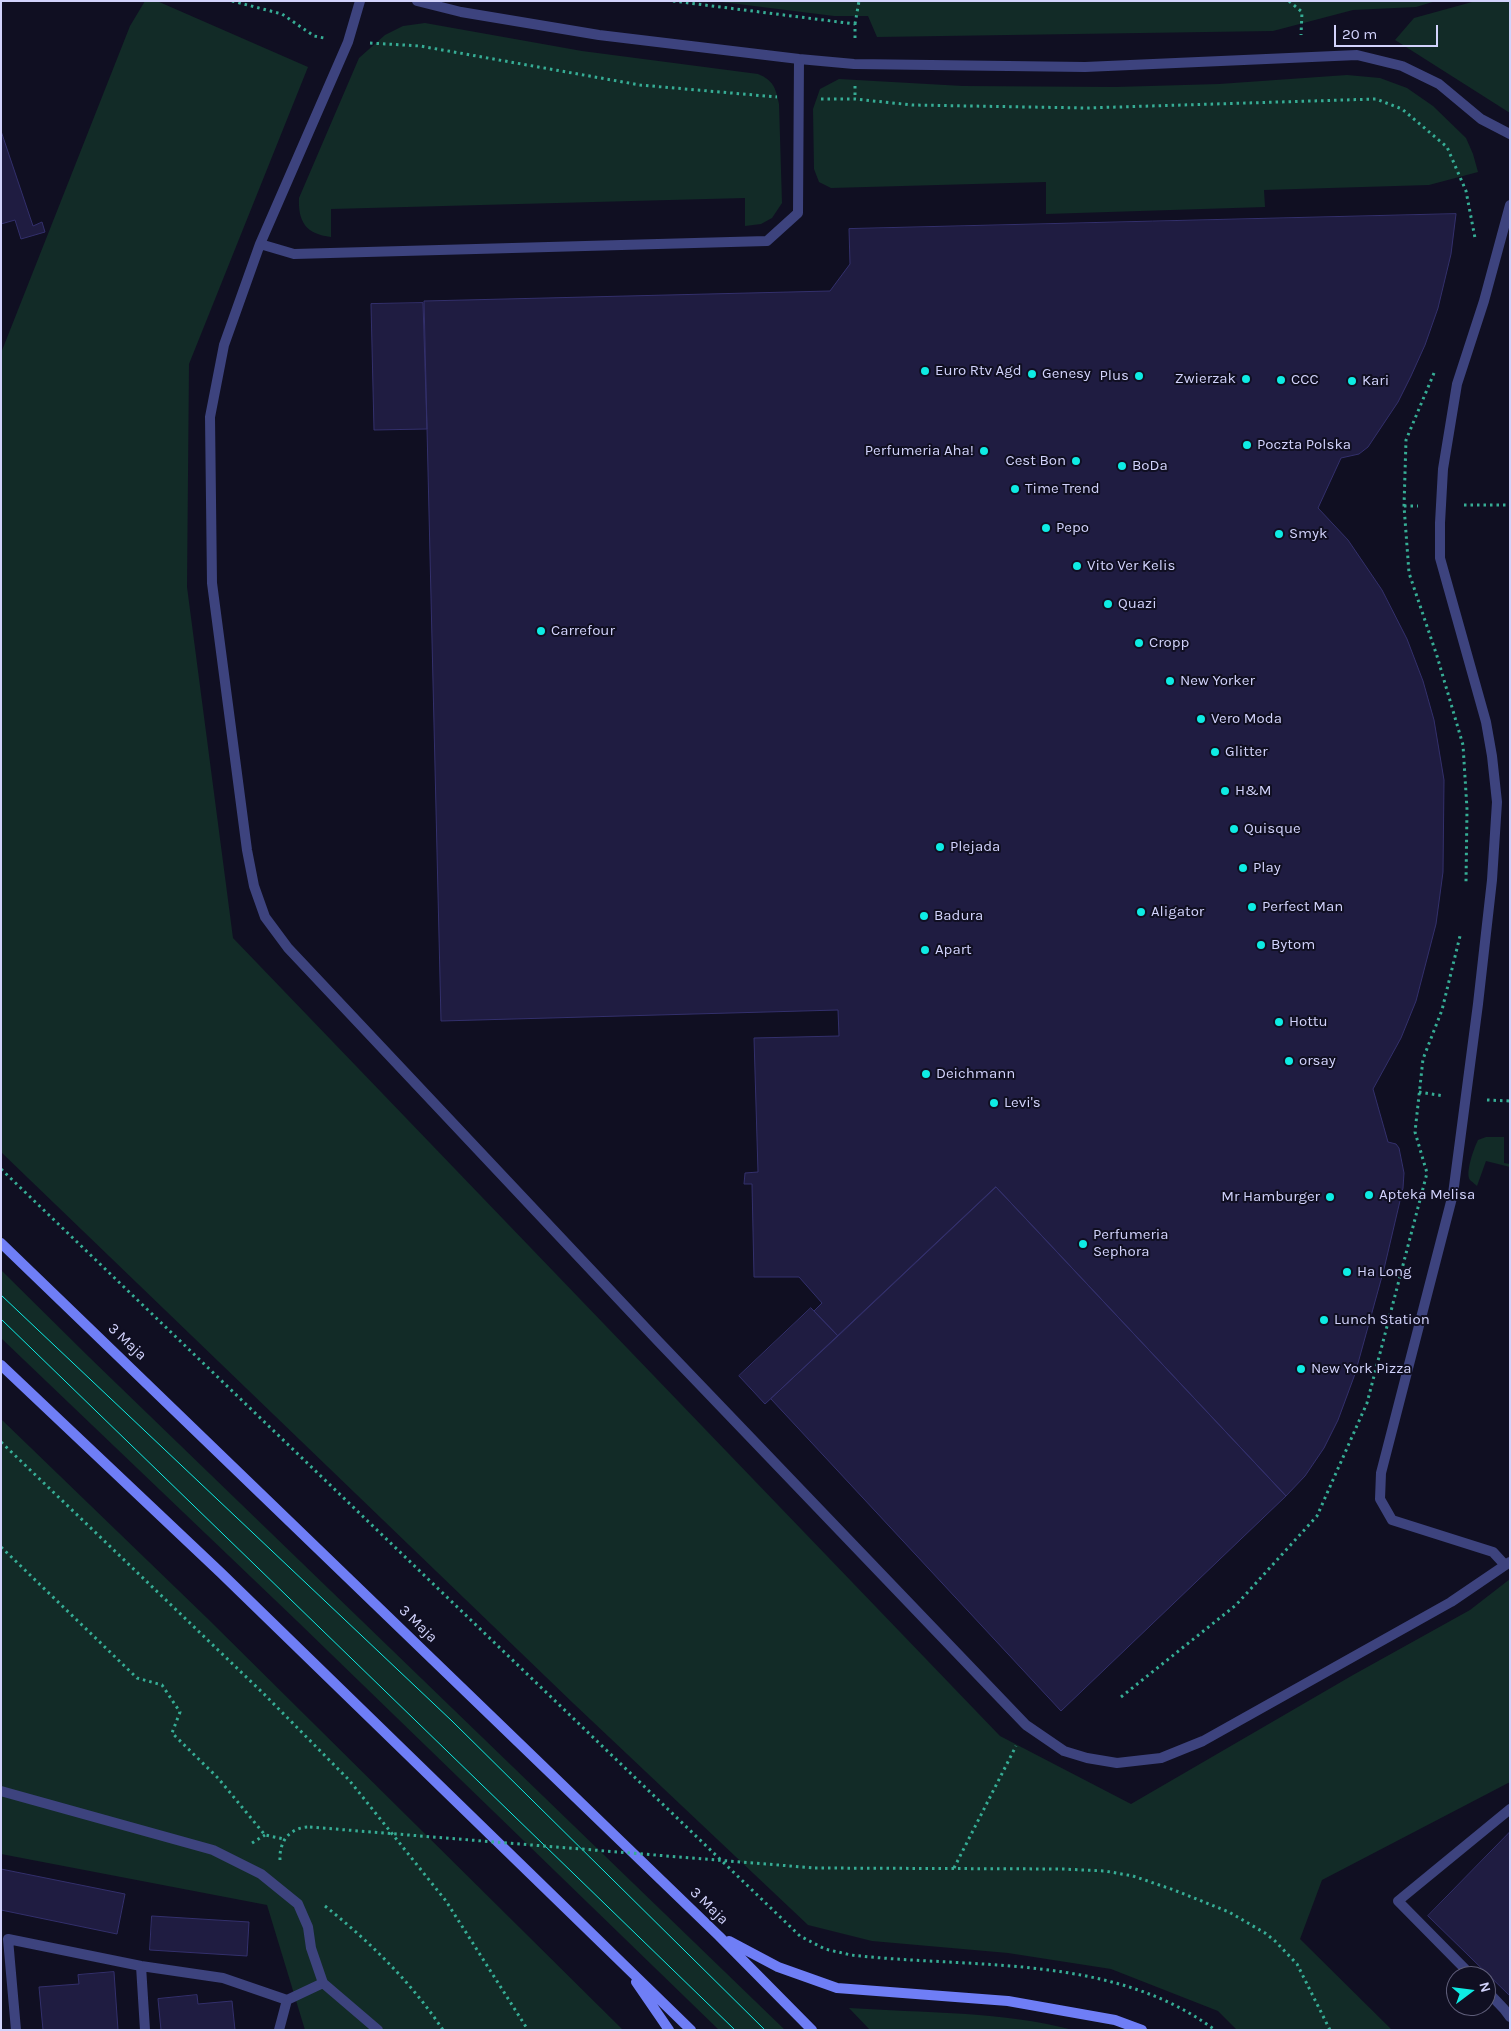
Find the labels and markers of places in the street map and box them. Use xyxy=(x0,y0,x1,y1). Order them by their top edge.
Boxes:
place label: Euro Rtv Agd xyxy=(935,362,1022,380)
marker: Euro Rtv Agd xyxy=(919,365,931,377)
place label: Genesy xyxy=(1042,365,1091,383)
place label: Plus xyxy=(1100,367,1129,385)
marker: Genesy xyxy=(1026,368,1038,380)
marker: Plus xyxy=(1133,370,1145,382)
place label: Zwierzak xyxy=(1175,370,1236,388)
place label: CCC xyxy=(1291,371,1319,389)
place label: Kari xyxy=(1362,372,1389,390)
marker: Zwierzak xyxy=(1240,373,1252,385)
marker: CCC xyxy=(1275,374,1287,386)
marker: Kari xyxy=(1346,375,1358,387)
place label: Poczta Polska xyxy=(1257,436,1351,454)
marker: Poczta Polska xyxy=(1241,439,1253,451)
place label: Perfumeria Aha! xyxy=(865,442,974,460)
marker: Perfumeria Aha! xyxy=(978,445,990,457)
place label: Cest Bon xyxy=(1005,452,1066,470)
marker: Cest Bon xyxy=(1070,455,1082,467)
place label: BoDa xyxy=(1132,457,1168,475)
marker: BoDa xyxy=(1116,460,1128,472)
place label: Time Trend xyxy=(1025,480,1100,498)
marker: Time Trend xyxy=(1009,483,1021,495)
place label: Pepo xyxy=(1056,519,1089,537)
marker: Pepo xyxy=(1040,522,1052,534)
place label: Smyk xyxy=(1289,525,1328,543)
marker: Smyk xyxy=(1273,528,1285,540)
place label: Vito Ver Kelis xyxy=(1087,557,1175,575)
marker: Vito Ver Kelis xyxy=(1071,560,1083,572)
place label: Quazi xyxy=(1118,595,1157,613)
marker: Quazi xyxy=(1102,598,1114,610)
place label: Carrefour xyxy=(551,622,615,640)
marker: Carrefour xyxy=(535,625,547,637)
place label: Cropp xyxy=(1149,634,1189,652)
marker: Cropp xyxy=(1133,637,1145,649)
place label: New Yorker xyxy=(1180,672,1255,690)
marker: New Yorker xyxy=(1164,675,1176,687)
place label: Vero Moda xyxy=(1211,710,1282,728)
marker: Vero Moda xyxy=(1195,713,1207,725)
place label: Glitter xyxy=(1225,743,1268,761)
marker: Glitter xyxy=(1209,746,1221,758)
place label: H&M xyxy=(1235,782,1271,800)
marker: H&M xyxy=(1219,785,1231,797)
place label: Quisque xyxy=(1244,820,1301,838)
marker: Quisque xyxy=(1228,823,1240,835)
place label: Plejada xyxy=(950,838,1000,856)
marker: Plejada xyxy=(934,841,946,853)
place label: Play xyxy=(1253,859,1281,877)
marker: Play xyxy=(1237,862,1249,874)
place label: Perfect Man xyxy=(1262,898,1343,916)
marker: Perfect Man xyxy=(1246,901,1258,913)
place label: Aligator xyxy=(1151,903,1204,921)
marker: Aligator xyxy=(1135,906,1147,918)
place label: Badura xyxy=(934,907,983,925)
marker: Badura xyxy=(918,910,930,922)
place label: Bytom xyxy=(1271,936,1315,954)
marker: Bytom xyxy=(1255,939,1267,951)
place label: Apart xyxy=(935,941,972,959)
marker: Apart xyxy=(919,944,931,956)
place label: Hottu xyxy=(1289,1013,1328,1031)
marker: Hottu xyxy=(1273,1016,1285,1028)
place label: orsay xyxy=(1299,1052,1336,1070)
marker: orsay xyxy=(1283,1055,1295,1067)
place label: Deichmann xyxy=(936,1065,1015,1083)
marker: Deichmann xyxy=(920,1068,932,1080)
place label: Levi's xyxy=(1004,1094,1041,1112)
marker: Levi's xyxy=(988,1097,1000,1109)
place label: Apteka Melisa xyxy=(1379,1186,1475,1204)
place label: Mr Hamburger xyxy=(1221,1188,1320,1206)
marker: Apteka Melisa xyxy=(1363,1189,1375,1201)
marker: Mr Hamburger xyxy=(1324,1191,1336,1203)
place label: Perfumeria Sephora xyxy=(1093,1226,1169,1261)
marker: Perfumeria Sephora xyxy=(1077,1238,1089,1250)
place label: Ha Long xyxy=(1357,1263,1412,1281)
marker: Ha Long xyxy=(1341,1266,1353,1278)
place label: Lunch Station xyxy=(1334,1311,1430,1329)
marker: Lunch Station xyxy=(1318,1314,1330,1326)
place label: New York Pizza xyxy=(1311,1360,1412,1378)
marker: New York Pizza xyxy=(1295,1363,1307,1375)

